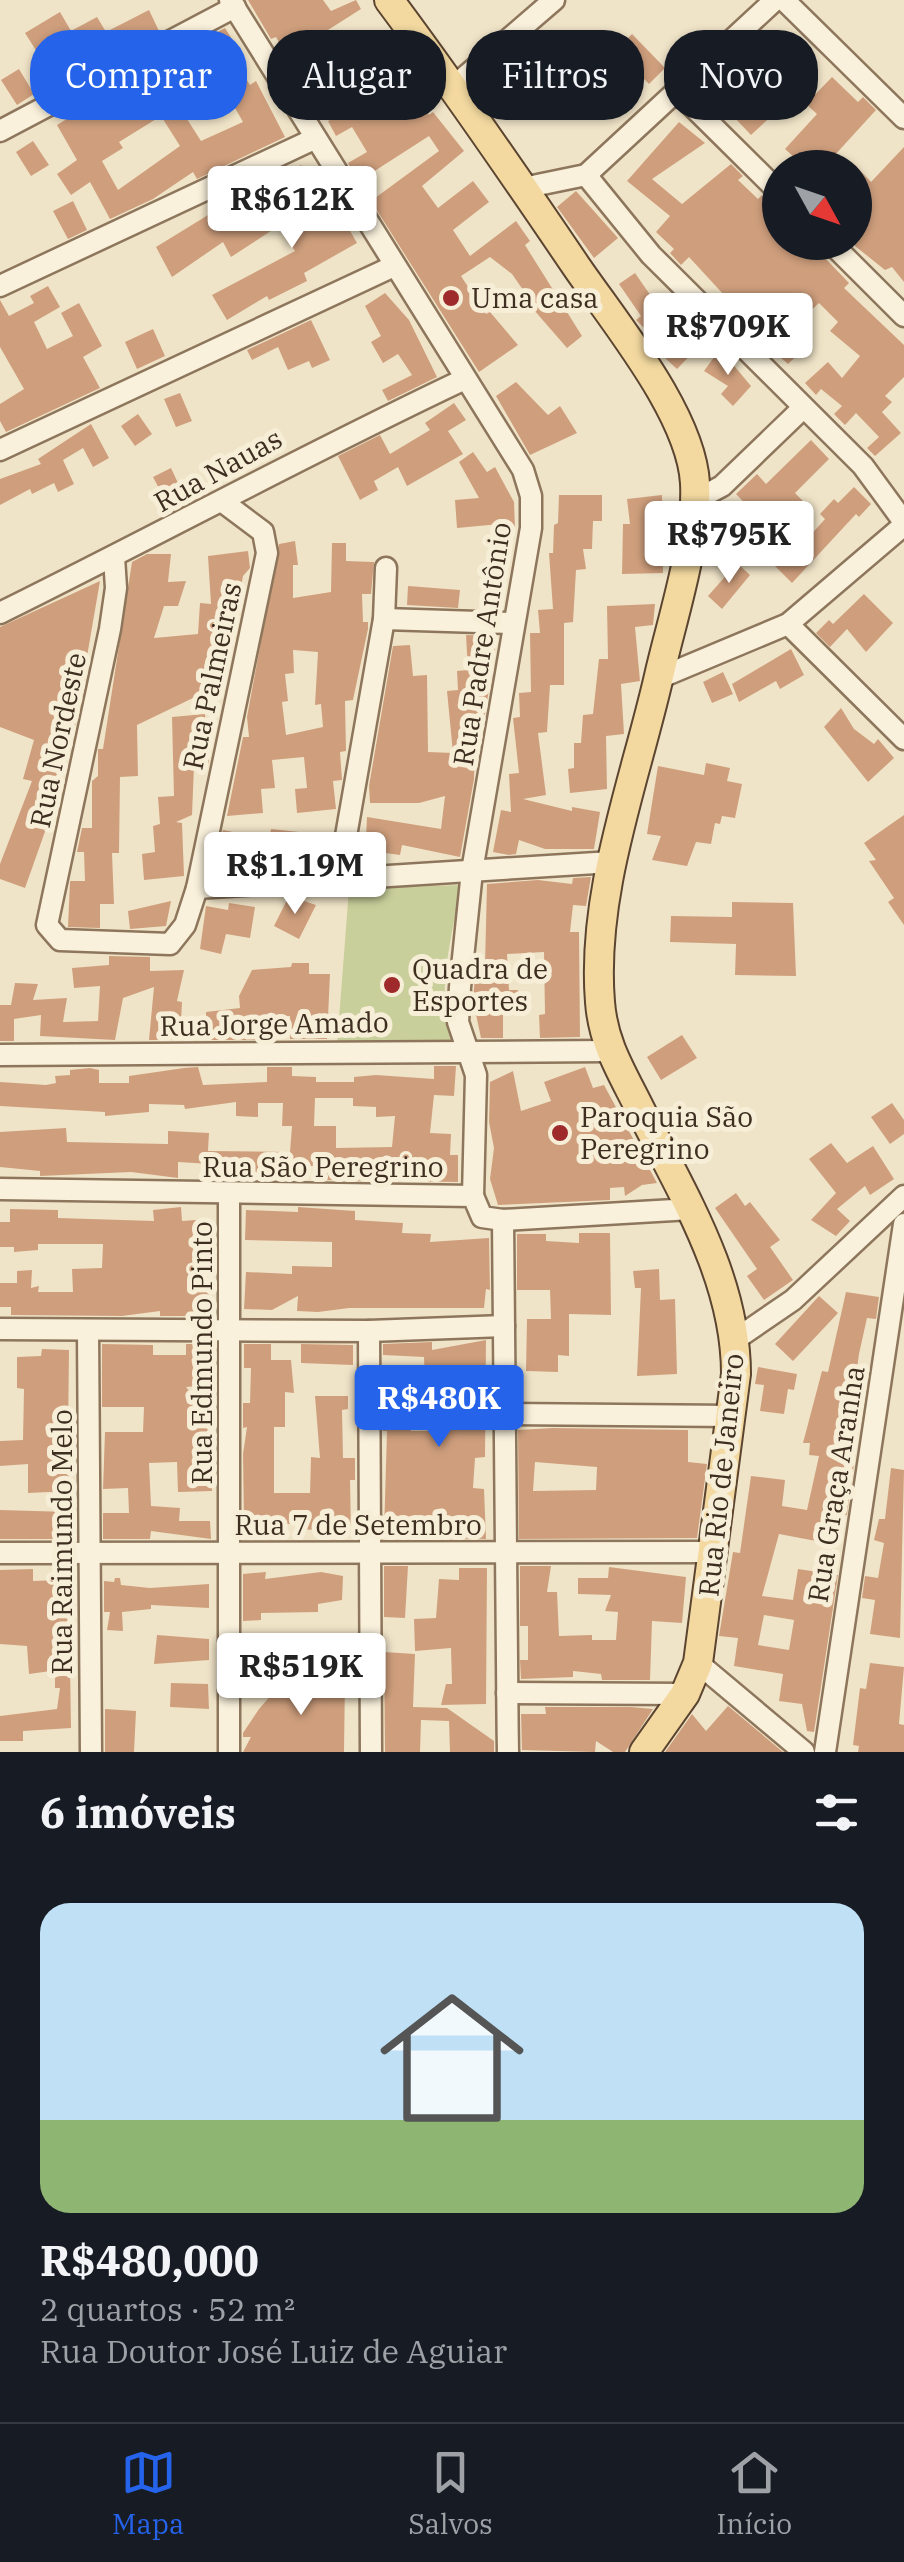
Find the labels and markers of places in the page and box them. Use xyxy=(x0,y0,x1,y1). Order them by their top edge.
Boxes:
pin: R$612K xyxy=(211,166,373,251)
place label: Uma casa xyxy=(471,279,599,316)
marker: Uma casa xyxy=(440,287,462,309)
pin: R$709K xyxy=(647,293,809,378)
pin: R$795K xyxy=(648,501,810,586)
pin: R$1.19M xyxy=(203,832,387,917)
place label: Quadra de Esportes xyxy=(412,950,548,1019)
marker: Quadra de Esportes xyxy=(381,974,403,996)
place label: Paroquia São Peregrino xyxy=(580,1098,753,1167)
marker: Paroquia São Peregrino xyxy=(549,1122,571,1144)
pin: R$480K xyxy=(358,1365,520,1450)
pin: R$519K xyxy=(220,1633,382,1718)

